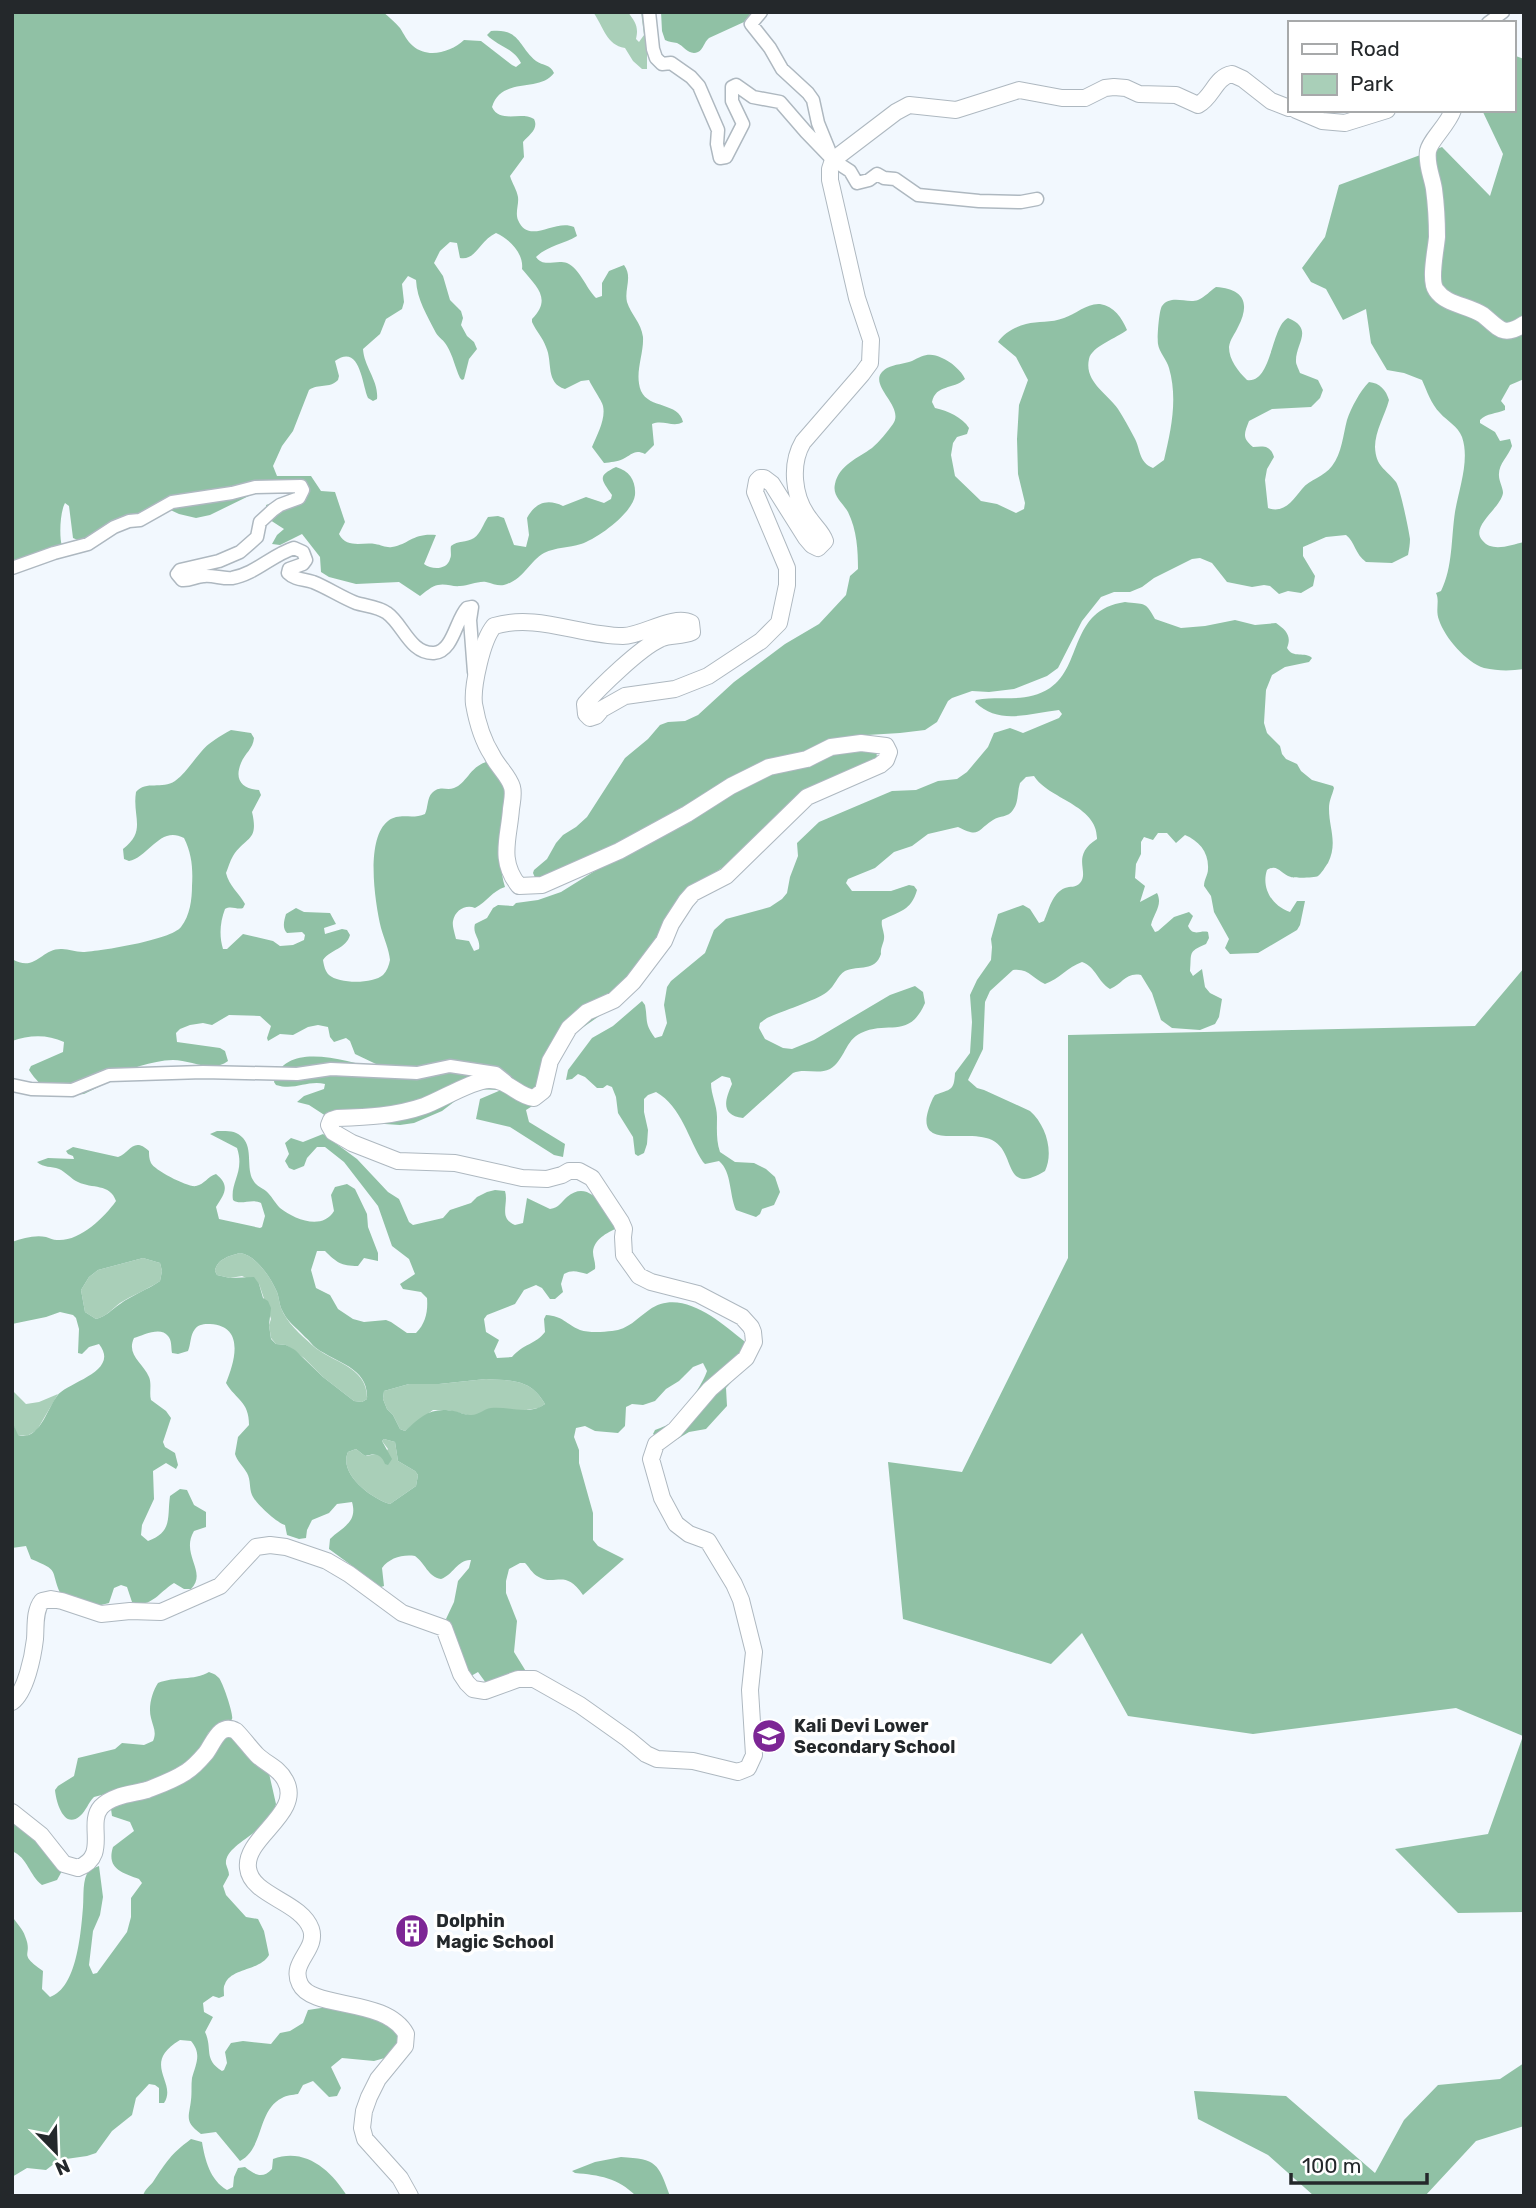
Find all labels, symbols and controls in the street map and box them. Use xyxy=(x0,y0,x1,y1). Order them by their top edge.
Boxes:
legend xyxy=(1288,21,1515,112)
text: Road xyxy=(1350,36,1400,61)
text: Park xyxy=(1350,71,1394,96)
place label: Kali Devi Lower Secondary School xyxy=(794,1715,956,1758)
school or university icon: Kali Devi Lower Secondary School xyxy=(750,1717,788,1755)
place label: Dolphin Magic School xyxy=(436,1910,554,1953)
building icon: Dolphin Magic School xyxy=(393,1912,431,1950)
north arrow xyxy=(21,2117,91,2187)
scale bar xyxy=(1291,2142,1428,2186)
text: 100 m xyxy=(1302,2153,1361,2178)
text: N xyxy=(52,2154,73,2180)

